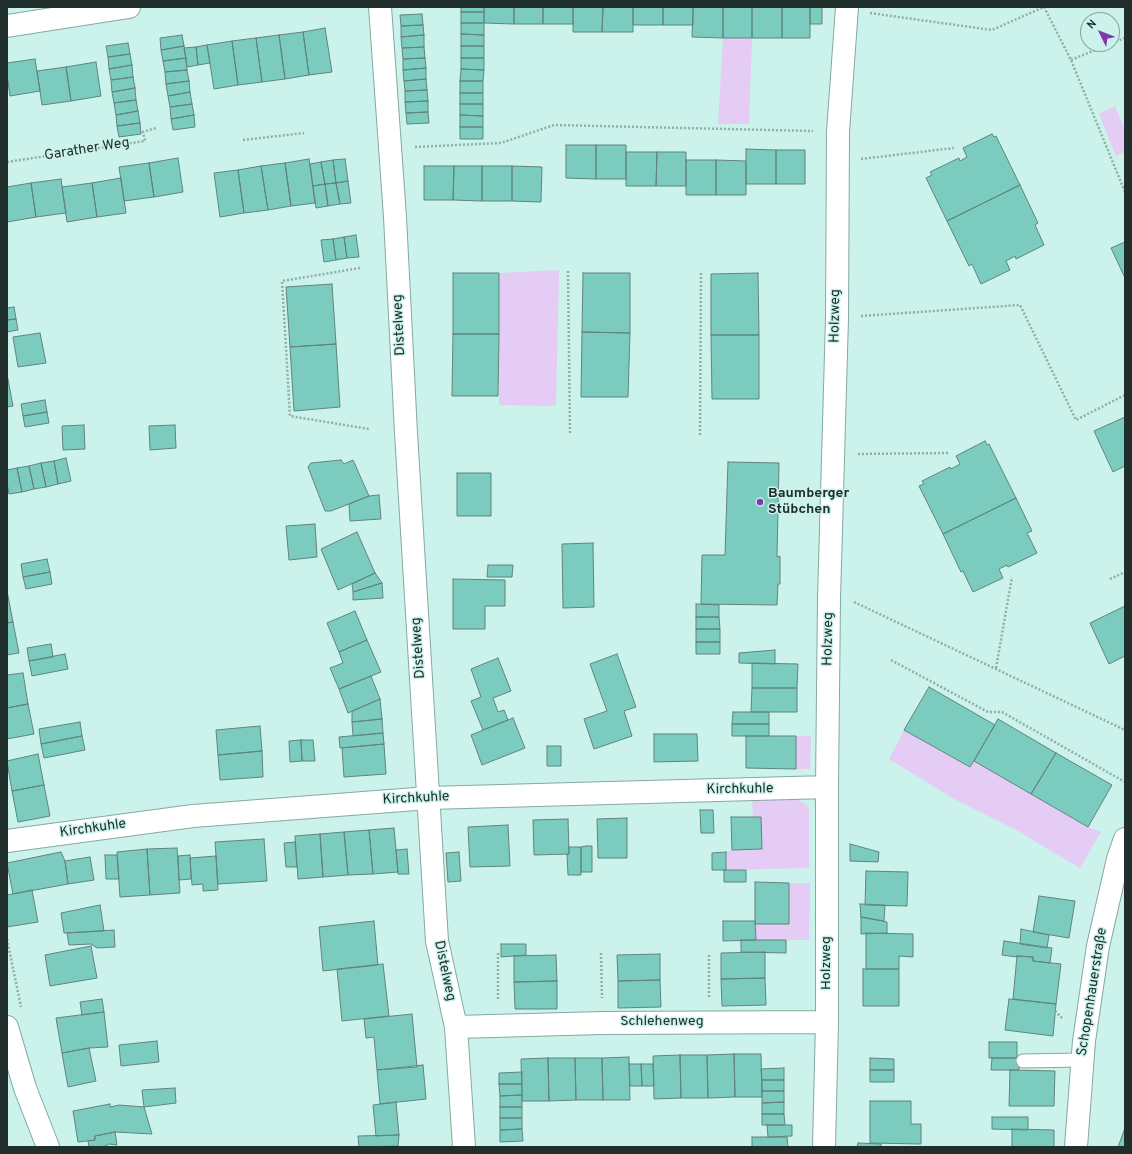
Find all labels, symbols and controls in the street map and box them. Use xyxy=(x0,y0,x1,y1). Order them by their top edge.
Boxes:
north arrow xyxy=(1080,12,1120,52)
text: N xyxy=(1084,17,1100,32)
street label: Garather Weg xyxy=(43,135,131,165)
street label: Holzweg xyxy=(827,289,845,343)
street label: Distelweg xyxy=(390,294,410,356)
place label: Baumberger Stübchen xyxy=(768,486,849,518)
marker: Baumberger Stübchen xyxy=(755,497,765,507)
street label: Holzweg xyxy=(820,612,838,666)
street label: Distelweg xyxy=(408,617,430,679)
street label: Kirchkuhle xyxy=(706,781,774,799)
street label: Kirchkuhle xyxy=(382,789,450,809)
street label: Kirchkuhle xyxy=(59,816,127,842)
street label: Schopenhauerstraße xyxy=(1075,927,1111,1057)
street label: Holzweg xyxy=(819,936,835,990)
street label: Distelweg xyxy=(429,939,459,1003)
street label: Schlehenweg xyxy=(620,1014,704,1030)

